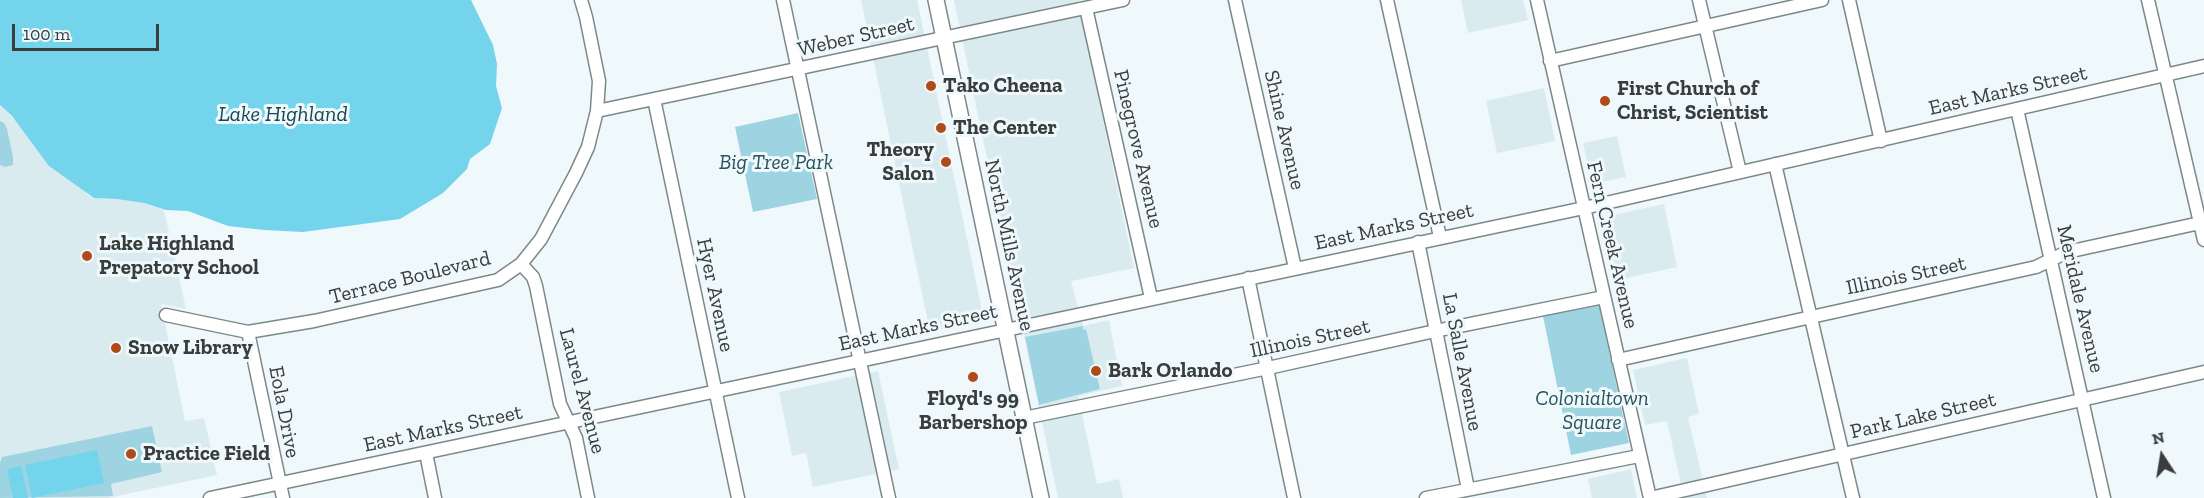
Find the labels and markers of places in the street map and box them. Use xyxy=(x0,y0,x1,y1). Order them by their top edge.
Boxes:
place label: Tako Cheena xyxy=(943,73,1063,99)
place label: First Church of Christ, Scientist xyxy=(1617,76,1768,126)
marker: Tako Cheena xyxy=(924,79,938,93)
marker: First Church of Christ, Scientist xyxy=(1598,94,1612,108)
place label: The Center xyxy=(953,115,1057,141)
marker: The Center xyxy=(934,121,948,135)
place label: Theory Salon xyxy=(867,137,934,187)
marker: Theory Salon xyxy=(939,155,953,169)
place label: Lake Highland Prepatory School xyxy=(99,231,259,281)
marker: Lake Highland Prepatory School xyxy=(80,249,94,263)
place label: Snow Library xyxy=(128,335,253,361)
marker: Snow Library xyxy=(109,341,123,355)
place label: Bark Orlando xyxy=(1108,358,1232,384)
marker: Bark Orlando xyxy=(1089,364,1103,378)
marker: Floyd's 99 Barbershop xyxy=(966,370,980,384)
place label: Floyd's 99 Barbershop xyxy=(919,386,1027,436)
place label: Practice Field xyxy=(143,441,270,467)
marker: Practice Field xyxy=(124,447,138,461)

